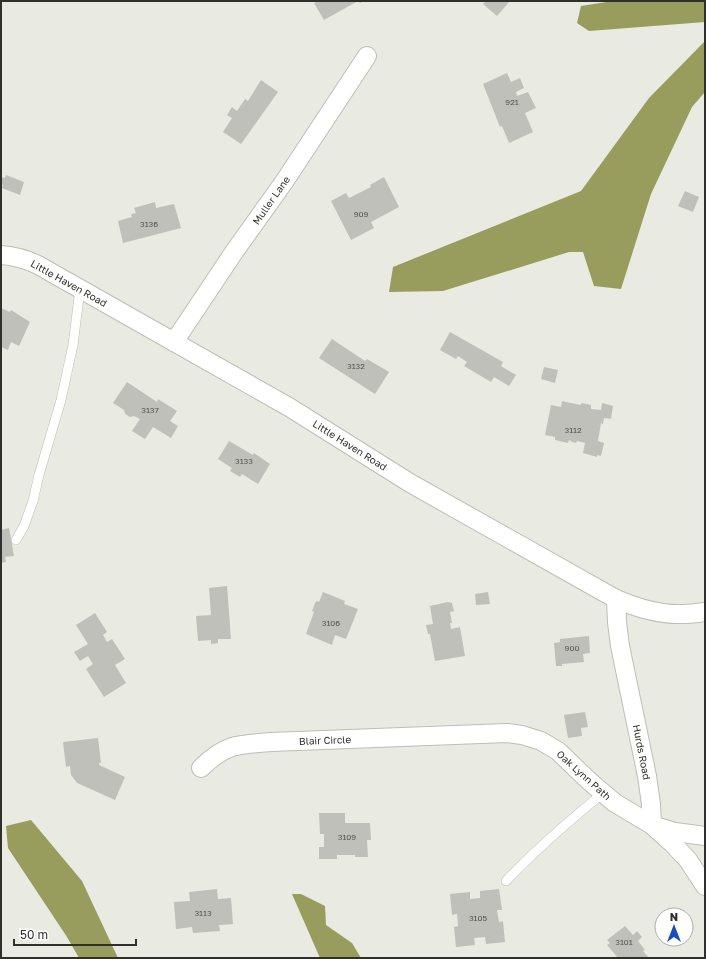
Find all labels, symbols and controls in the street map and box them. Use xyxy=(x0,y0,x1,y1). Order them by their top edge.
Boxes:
house number: 921 xyxy=(505,97,519,107)
street label: Muller Lane xyxy=(250,173,292,227)
house number: 909 xyxy=(354,209,368,219)
house number: 3136 xyxy=(140,219,158,229)
street label: Little Haven Road xyxy=(29,257,109,309)
house number: 3132 xyxy=(347,361,365,371)
house number: 3137 xyxy=(141,405,159,415)
street label: Little Haven Road xyxy=(311,417,389,473)
house number: 3112 xyxy=(564,425,582,435)
house number: 3133 xyxy=(235,456,253,466)
house number: 3106 xyxy=(322,618,340,628)
house number: 900 xyxy=(565,643,579,653)
street label: Hurds Road xyxy=(631,723,653,781)
street label: Blair Circle xyxy=(299,733,352,747)
street label: Oak Lynn Path xyxy=(554,748,614,802)
house number: 3109 xyxy=(338,832,356,842)
north arrow xyxy=(654,907,694,947)
house number: 3113 xyxy=(194,908,212,918)
text: N xyxy=(670,910,678,923)
house number: 3105 xyxy=(469,913,487,923)
scale bar xyxy=(14,921,136,947)
text: 50 m xyxy=(20,927,48,942)
house number: 3101 xyxy=(615,937,633,947)

